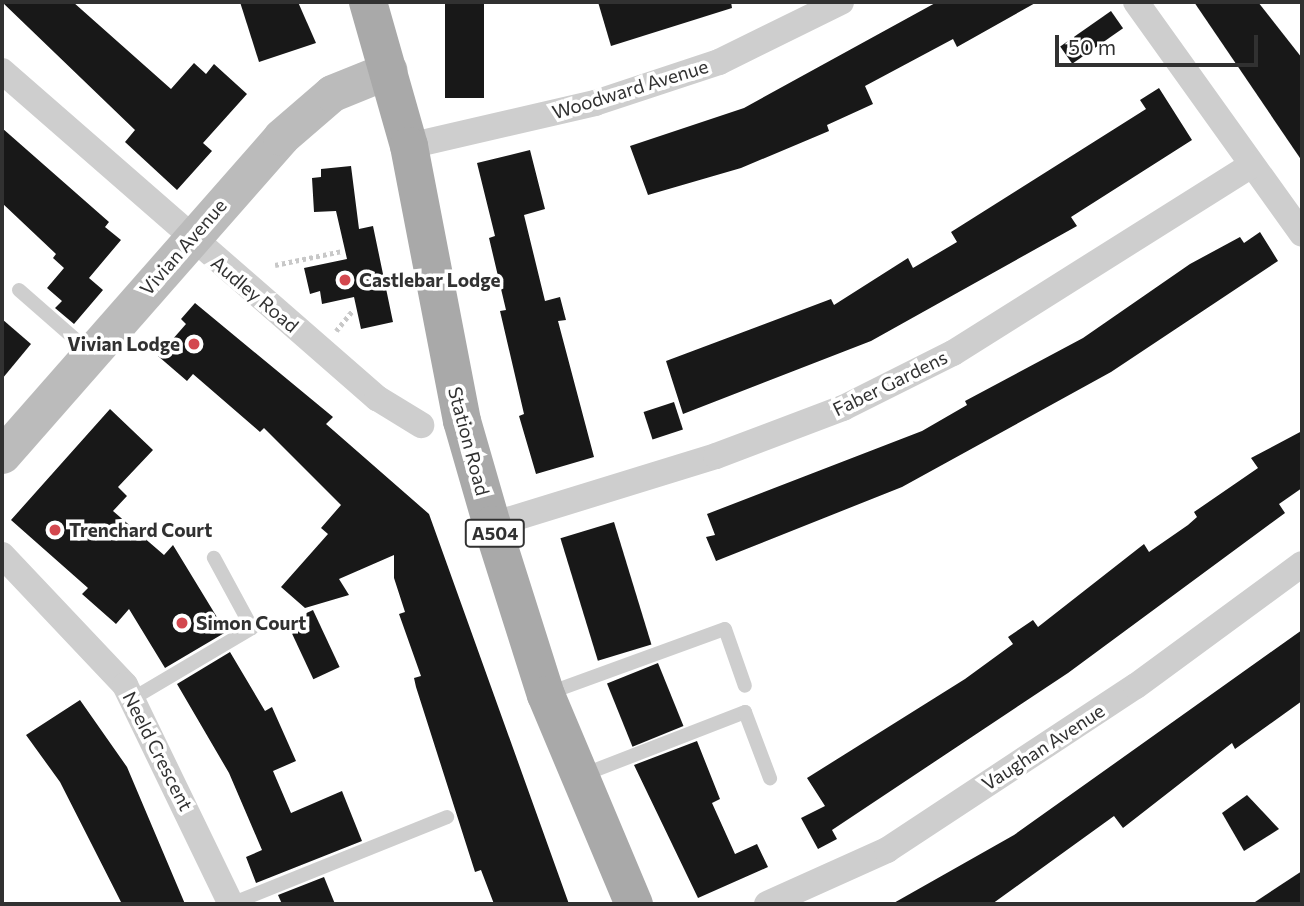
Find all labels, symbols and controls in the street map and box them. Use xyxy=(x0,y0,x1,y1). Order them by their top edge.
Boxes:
scale bar xyxy=(1059,21,1262,65)
text: 50 m xyxy=(1068,34,1116,59)
street label: Woodward Avenue xyxy=(549,54,711,124)
street label: Vivian Avenue xyxy=(135,194,231,300)
street label: Audley Road xyxy=(207,251,303,337)
place label: Castlebar Lodge xyxy=(359,269,500,291)
marker: Castlebar Lodge xyxy=(337,272,353,288)
place label: Vivian Lodge xyxy=(67,333,180,355)
marker: Vivian Lodge xyxy=(186,336,202,352)
street label: Faber Gardens xyxy=(829,345,951,421)
street label: Station Road xyxy=(444,384,494,498)
road number: A504 xyxy=(463,518,526,548)
place label: Trenchard Court xyxy=(69,519,212,541)
marker: Trenchard Court xyxy=(47,522,63,538)
place label: Simon Court xyxy=(196,612,306,634)
marker: Simon Court xyxy=(174,615,190,631)
street label: Neeld Crescent xyxy=(118,688,198,814)
street label: Vaughan Avenue xyxy=(977,699,1109,795)

